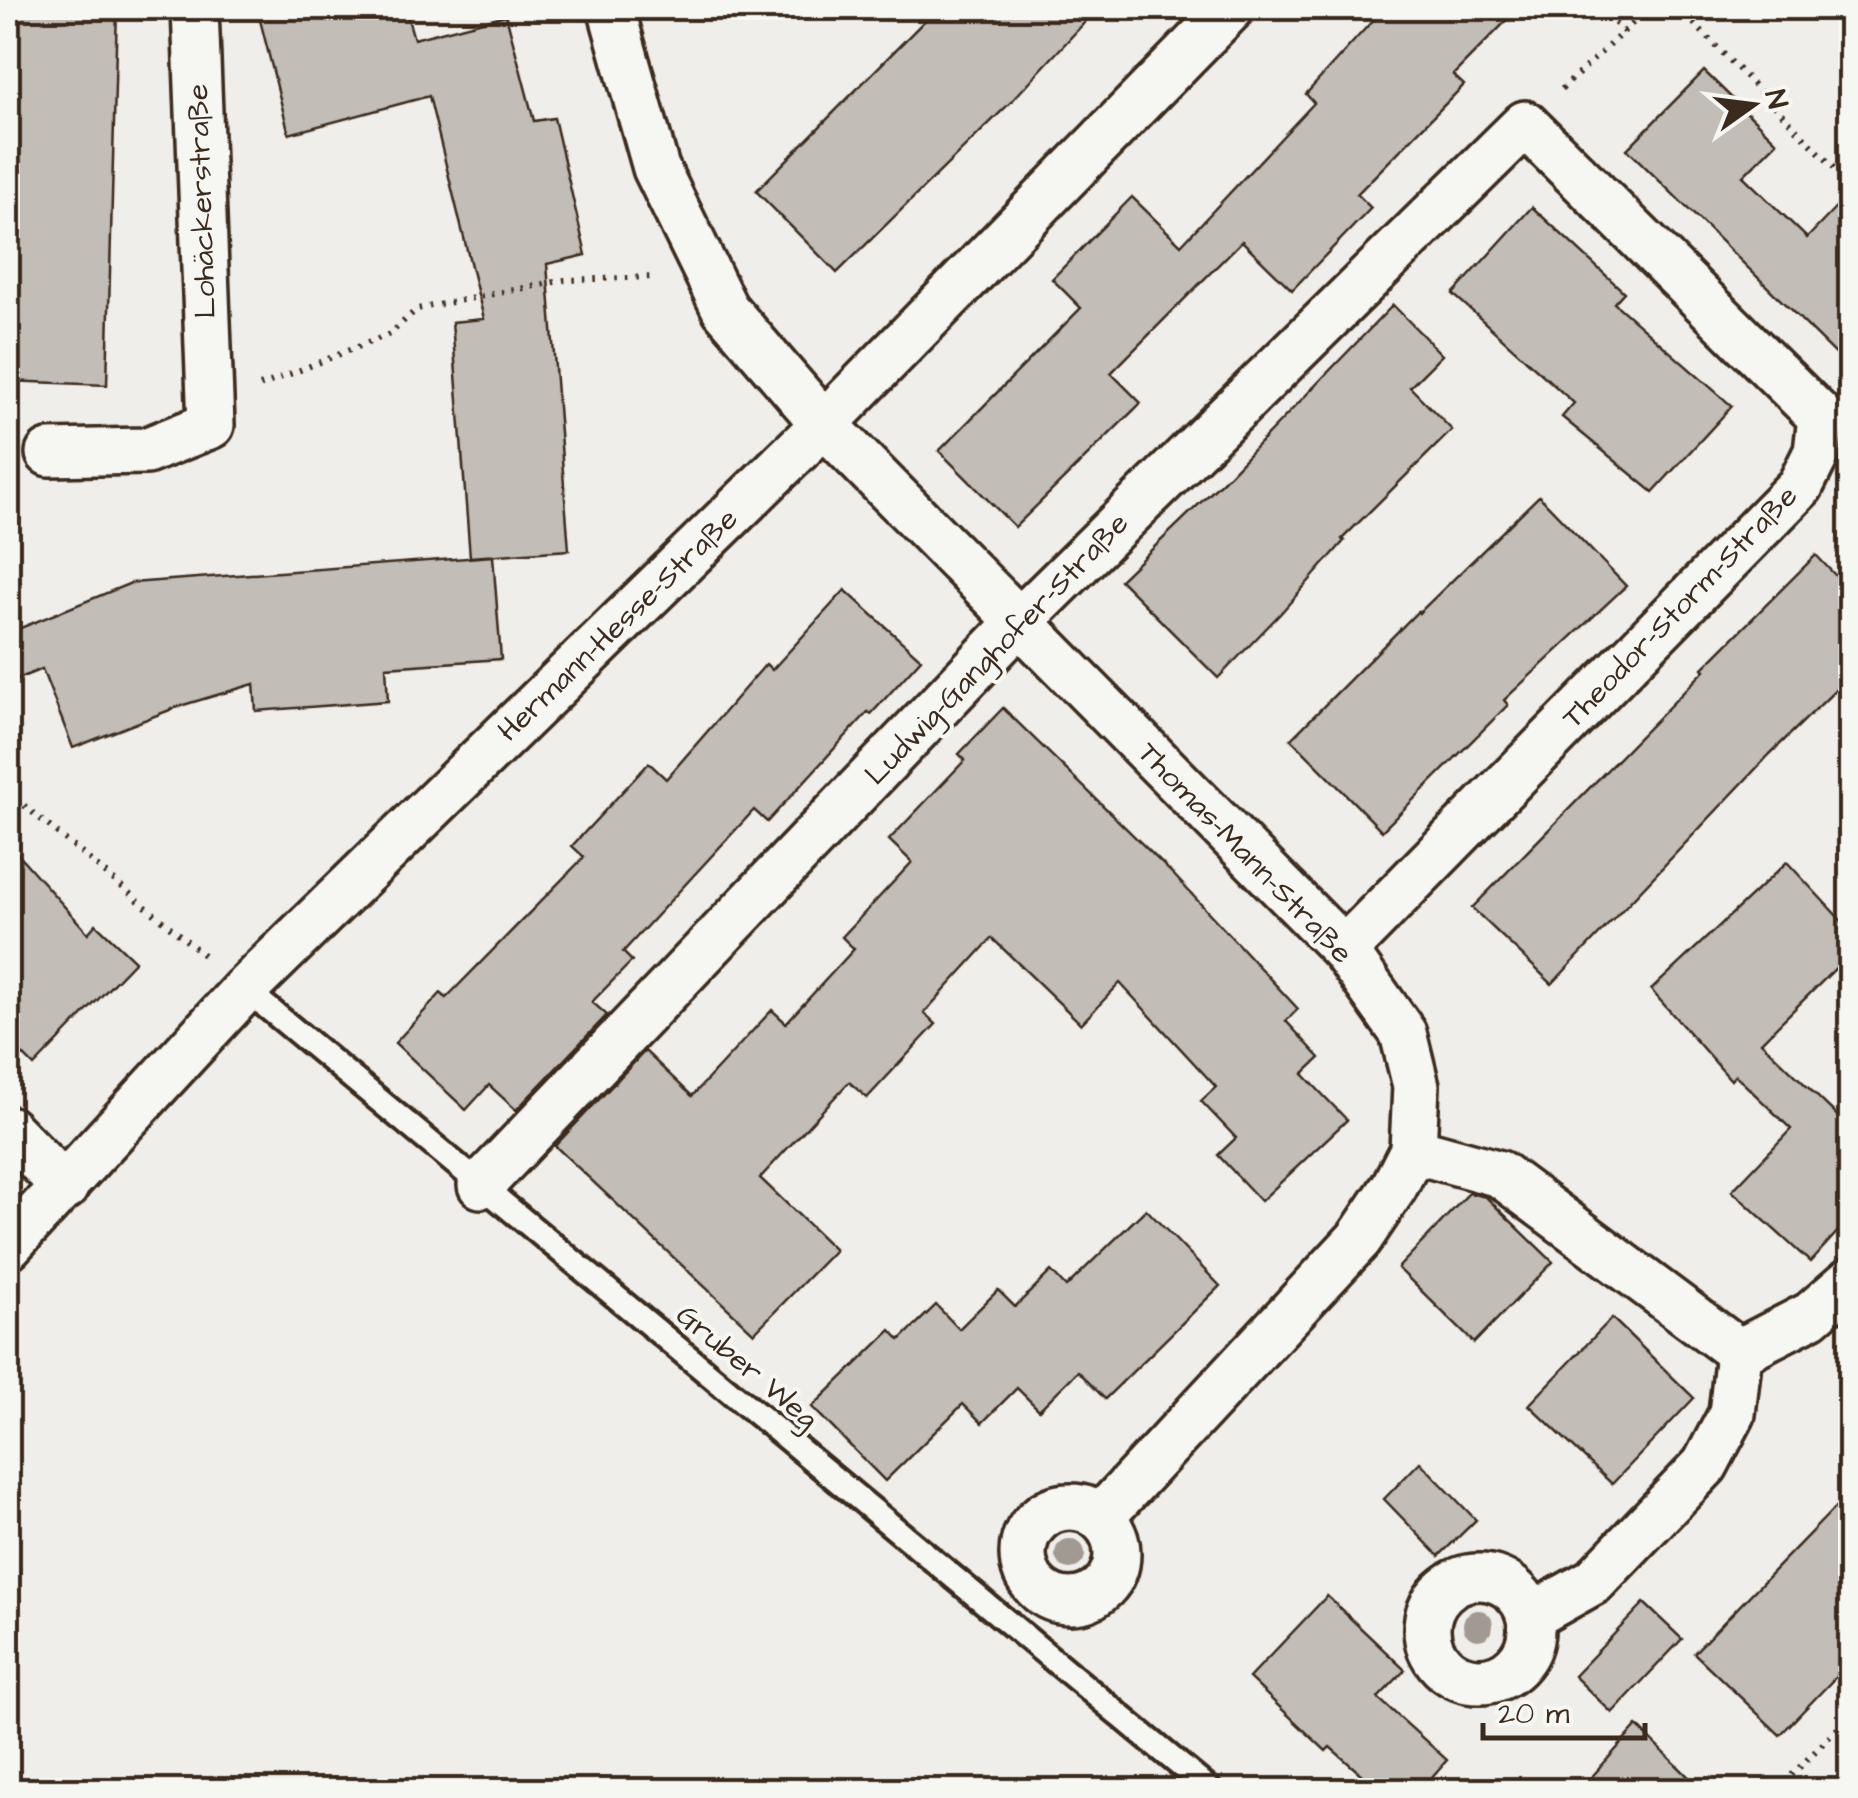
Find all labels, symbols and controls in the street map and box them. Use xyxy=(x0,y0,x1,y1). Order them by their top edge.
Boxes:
north arrow xyxy=(1703,55,1803,155)
street label: Lohäckerstraße xyxy=(177,83,227,319)
text: N xyxy=(1755,86,1797,113)
street label: Theodor-Storm-Straße xyxy=(1553,476,1807,738)
street label: Hermann-Hesse-Straße xyxy=(488,499,748,751)
street label: Ludwig-Ganghofer-Straße xyxy=(855,504,1139,795)
street label: Thomas-Mann-Straße xyxy=(1128,733,1362,973)
street label: Gruber Weg xyxy=(666,1295,827,1440)
scale bar xyxy=(1483,1678,1646,1740)
text: 20 m xyxy=(1498,1693,1570,1735)

